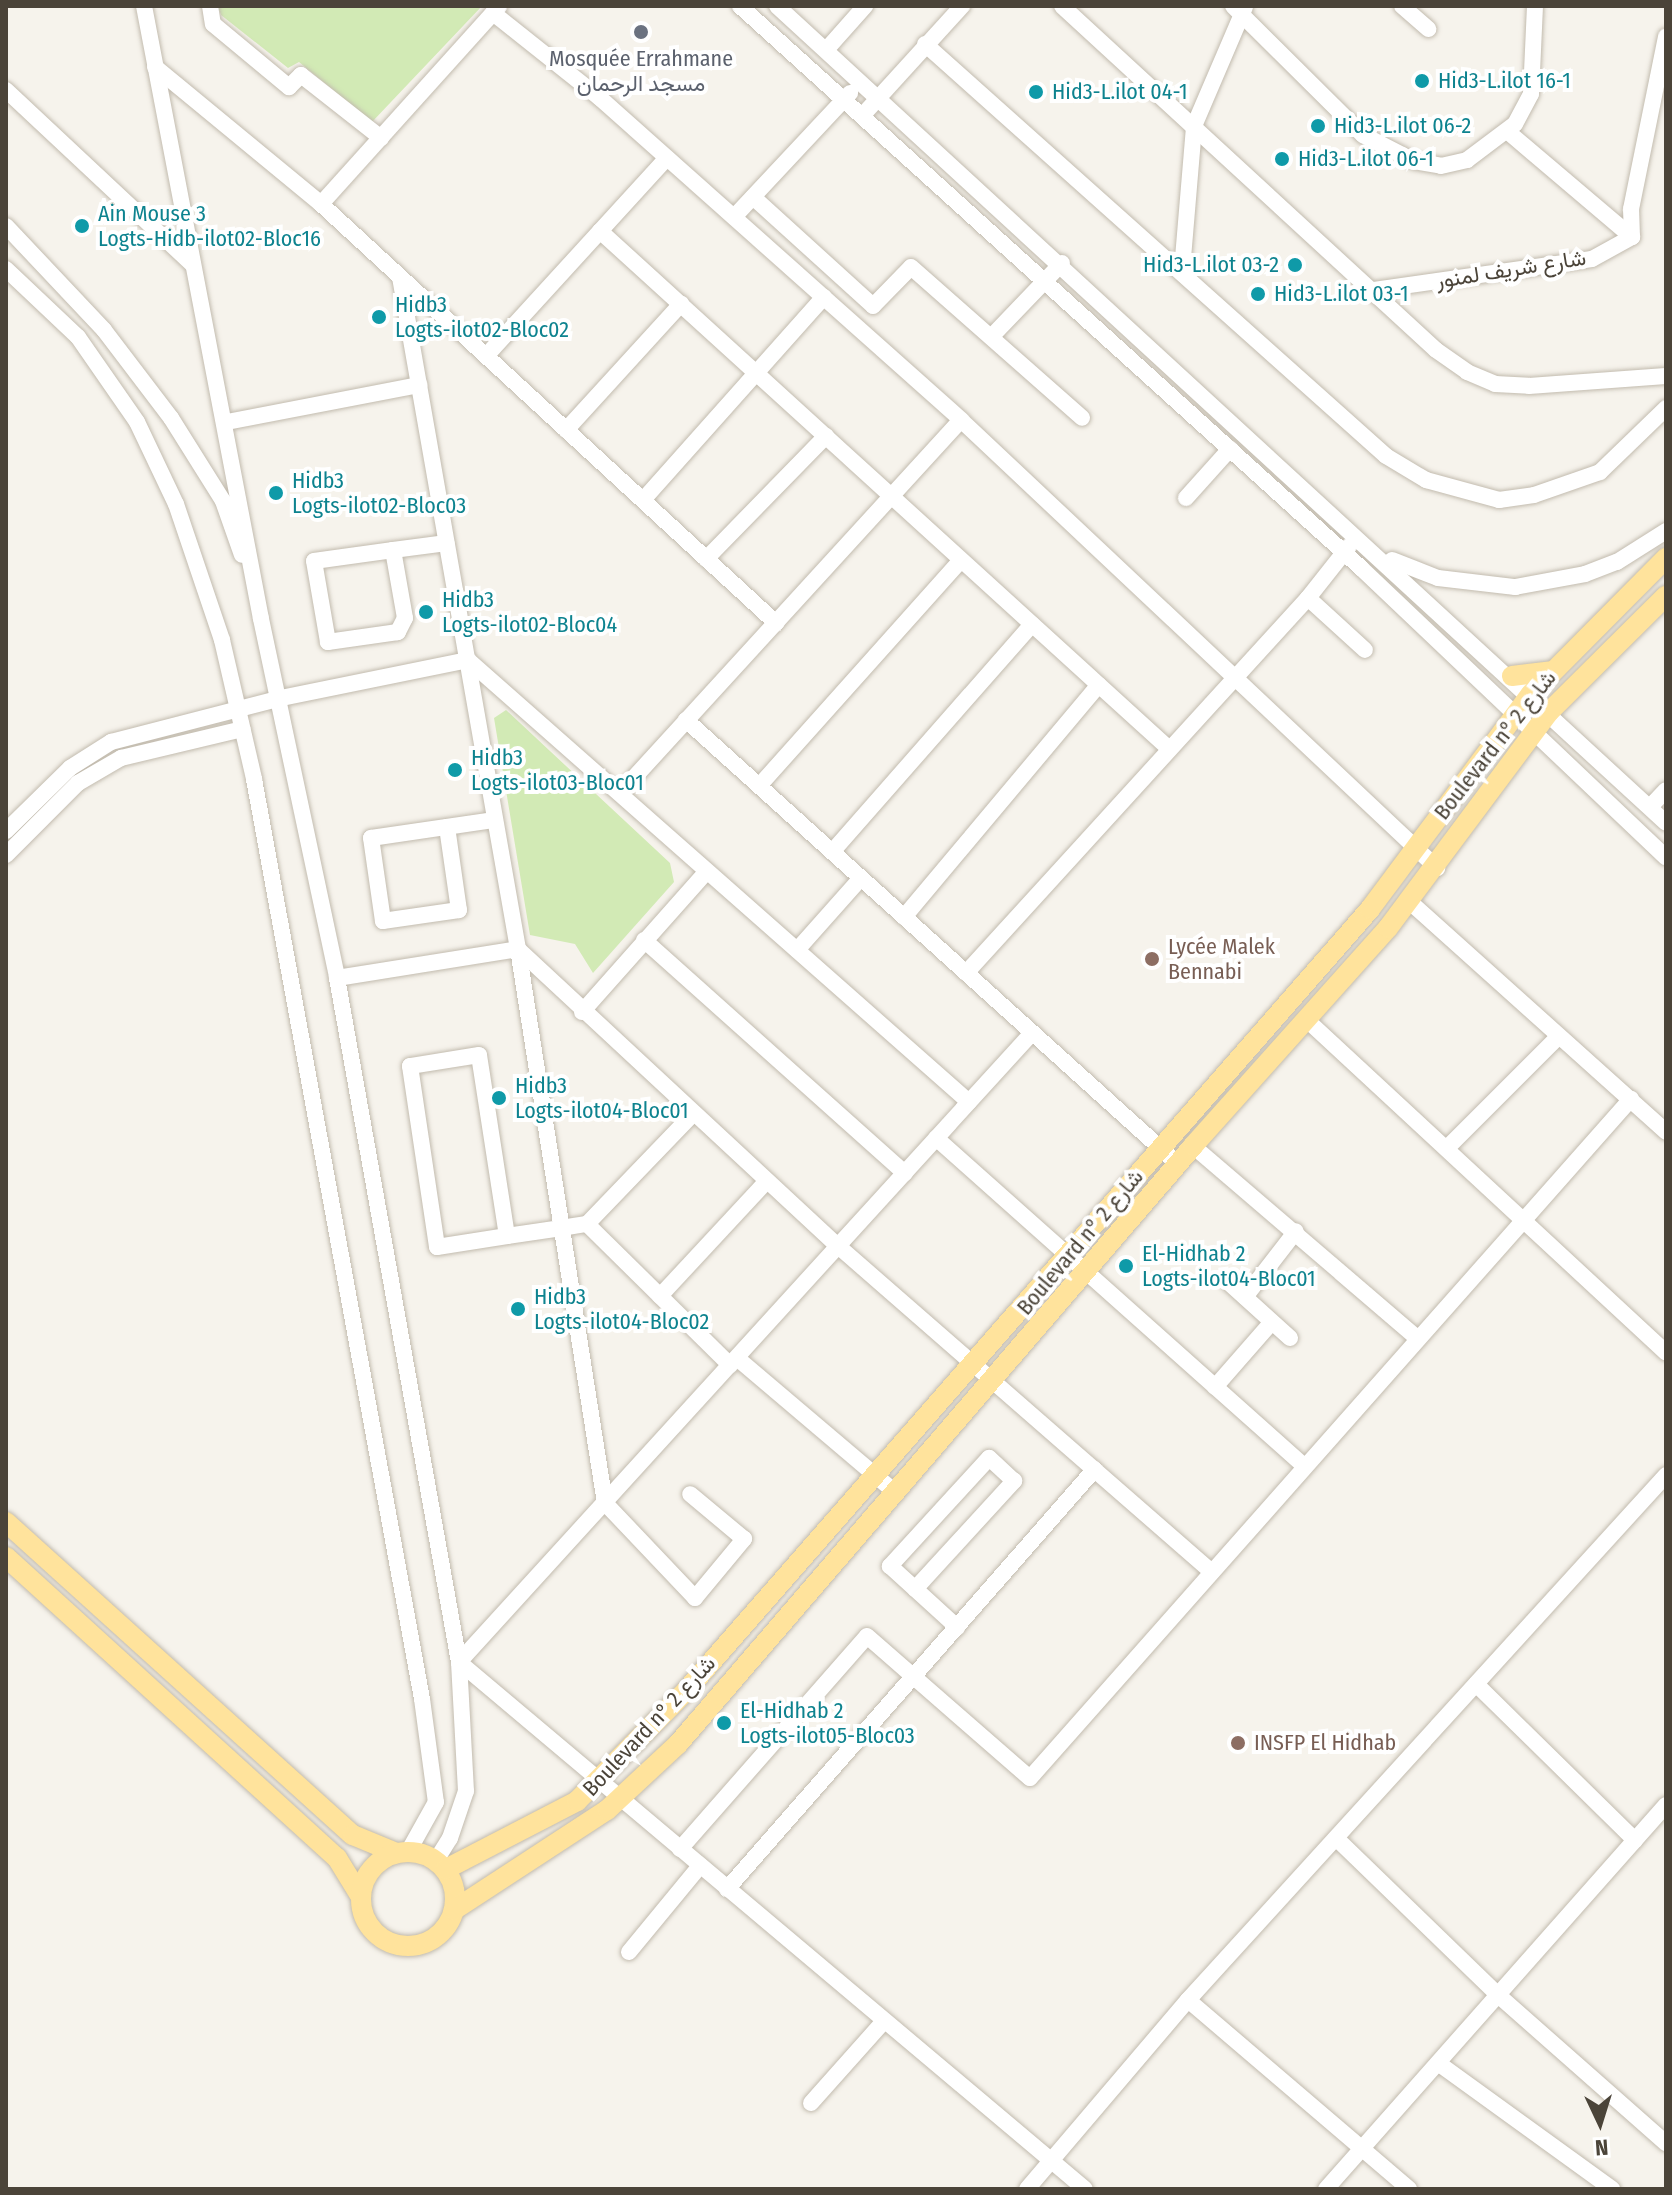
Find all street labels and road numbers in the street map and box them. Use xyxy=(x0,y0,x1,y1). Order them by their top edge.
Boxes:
street label: شارع شريف لمنور xyxy=(1434,244,1588,294)
street label: Boulevard n° شارع 2 xyxy=(1429,665,1561,825)
street label: Boulevard n° شارع 2 xyxy=(1011,1164,1149,1320)
street label: Boulevard n° شارع 2 xyxy=(577,1650,721,1802)

